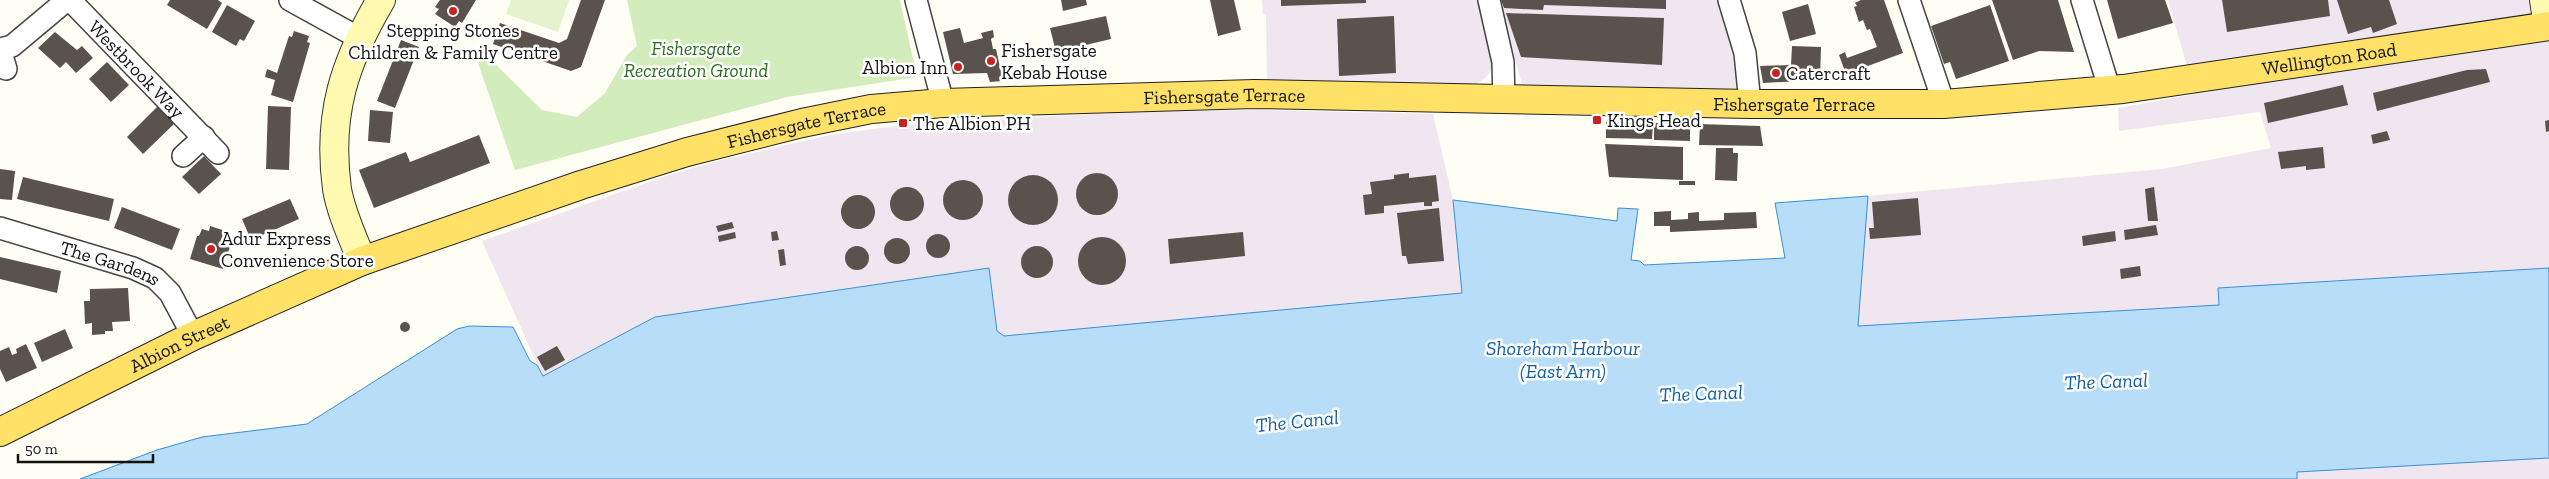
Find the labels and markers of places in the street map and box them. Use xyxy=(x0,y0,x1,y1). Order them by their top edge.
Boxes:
marker: Stepping Stones Children & Family Centre xyxy=(447,5,459,17)
place label: Stepping Stones Children & Family Centre xyxy=(348,19,558,64)
place label: Fishersgate Kebab House xyxy=(1001,39,1107,84)
marker: Fishersgate Kebab House xyxy=(985,55,997,67)
place label: Albion Inn xyxy=(862,56,948,79)
marker: Albion Inn xyxy=(952,61,964,73)
place label: Catercraft xyxy=(1786,62,1870,85)
marker: Catercraft xyxy=(1770,67,1782,79)
place label: Kings Head xyxy=(1607,109,1701,132)
place label: The Albion PH xyxy=(913,112,1031,135)
marker: Kings Head xyxy=(1591,114,1603,126)
marker: The Albion PH xyxy=(897,117,909,129)
place label: Adur Express Convenience Store xyxy=(221,227,374,272)
marker: Adur Express Convenience Store xyxy=(205,243,217,255)

